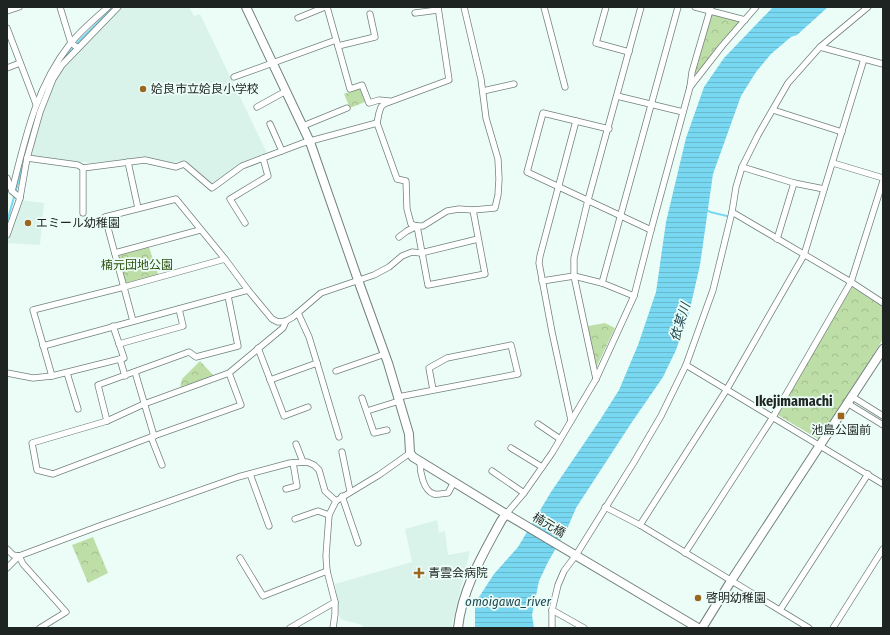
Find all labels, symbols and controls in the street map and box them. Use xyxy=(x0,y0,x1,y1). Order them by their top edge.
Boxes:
place label: 姶良市立姶良小学校 xyxy=(151,82,259,96)
marker: 姶良市立姶良小学校 xyxy=(138,84,148,94)
place label: エミール幼稚園 xyxy=(36,216,120,230)
marker: エミール幼稚園 xyxy=(23,218,33,228)
park label: 楠元団地公園 xyxy=(101,258,173,272)
water label: 依某川 xyxy=(667,299,693,343)
district label: Ikejimamachi xyxy=(755,393,833,410)
marker: 池島公園前 xyxy=(836,411,846,421)
place label: 池島公園前 xyxy=(811,423,871,437)
street label: 楠元橋 xyxy=(530,510,568,540)
place label: 青雲会病院 xyxy=(428,566,488,580)
marker: 青雲会病院 xyxy=(413,567,425,579)
place label: 啓明幼稚園 xyxy=(706,591,766,605)
marker: 啓明幼稚園 xyxy=(693,593,703,603)
water label: omoigawa_river xyxy=(465,594,551,609)

